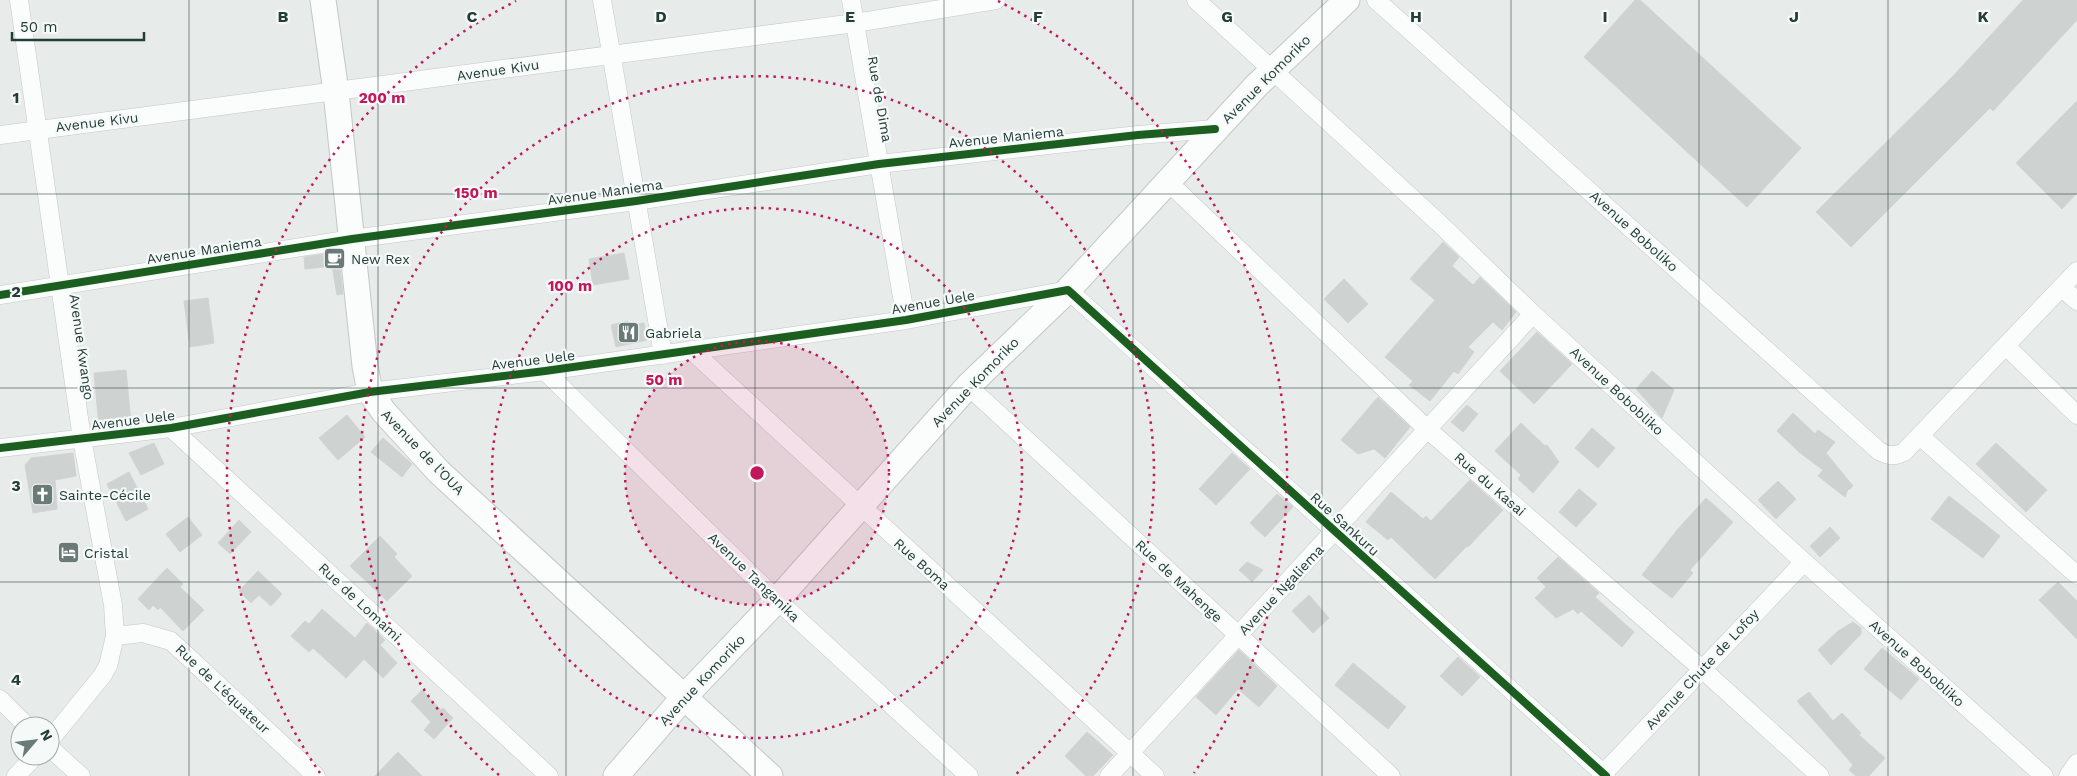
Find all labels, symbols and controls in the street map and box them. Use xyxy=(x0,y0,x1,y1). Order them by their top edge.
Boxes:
text: B xyxy=(278,7,289,26)
text: C xyxy=(467,7,478,26)
text: D xyxy=(655,7,667,26)
text: E xyxy=(845,7,855,26)
text: F xyxy=(1033,7,1043,26)
text: G xyxy=(1221,7,1233,26)
text: H xyxy=(1410,7,1422,26)
text: I xyxy=(1602,7,1608,26)
text: J xyxy=(1789,7,1799,26)
text: K xyxy=(1977,7,1989,26)
scale bar xyxy=(12,10,145,42)
text: 50 m xyxy=(20,18,57,36)
street label: Avenue Komoriko xyxy=(1218,31,1314,127)
street label: Rue de Dima xyxy=(865,55,895,143)
street label: Avenue Kivu xyxy=(456,56,540,84)
text: 1 xyxy=(13,88,19,107)
text: 200 m xyxy=(359,89,405,107)
street label: Avenue Kivu xyxy=(55,109,139,135)
street label: Avenue Maniema xyxy=(948,123,1065,151)
street label: Avenue Maniema xyxy=(547,176,664,208)
text: 150 m xyxy=(454,184,498,202)
street label: Avenue Boboliko xyxy=(1587,187,1681,275)
street label: Avenue Maniema xyxy=(146,233,263,267)
cafe icon: New Rex xyxy=(323,247,347,271)
place label: New Rex xyxy=(351,251,410,267)
text: 100 m xyxy=(548,277,592,295)
text: 2 xyxy=(11,282,21,301)
street label: Avenue Uele xyxy=(890,287,976,317)
street label: Avenue Kwango xyxy=(67,293,97,401)
restaurant icon: Gabriela xyxy=(617,321,641,345)
place label: Gabriela xyxy=(645,325,702,341)
street label: Avenue Komoriko xyxy=(928,334,1022,430)
street label: Avenue Bobobliko xyxy=(1567,344,1667,438)
street label: Avenue Uele xyxy=(490,347,576,373)
text: 50 m xyxy=(646,371,682,389)
street label: Avenue de l’OUA xyxy=(378,406,468,498)
street label: Avenue Uele xyxy=(90,407,176,433)
street label: Rue du Kasai xyxy=(1451,449,1529,519)
centre of rings xyxy=(748,464,766,482)
text: 3 xyxy=(11,476,21,495)
church icon: Sainte-Cécile xyxy=(31,483,55,507)
place label: Sainte-Cécile xyxy=(59,487,151,503)
street label: Rue Sankuru xyxy=(1307,489,1383,559)
street label: Avenue Tanganika xyxy=(705,529,803,625)
street label: Rue Boma xyxy=(891,535,953,593)
street label: Rue de Mahenge xyxy=(1132,537,1226,625)
hotel icon: Cristal xyxy=(56,541,80,565)
street label: Avenue Ngaliema xyxy=(1235,542,1327,638)
place label: Cristal xyxy=(84,545,129,561)
street label: Rue de Lomami xyxy=(315,560,405,644)
street label: Avenue Chute de Lofoy xyxy=(1642,605,1762,732)
street label: Avenue Bobobliko xyxy=(1866,616,1968,710)
street label: Avenue Komoriko xyxy=(656,631,748,729)
street label: Rue de L'équateur xyxy=(172,641,274,737)
text: 4 xyxy=(11,670,21,689)
north arrow xyxy=(10,716,60,766)
text: N xyxy=(37,727,56,743)

